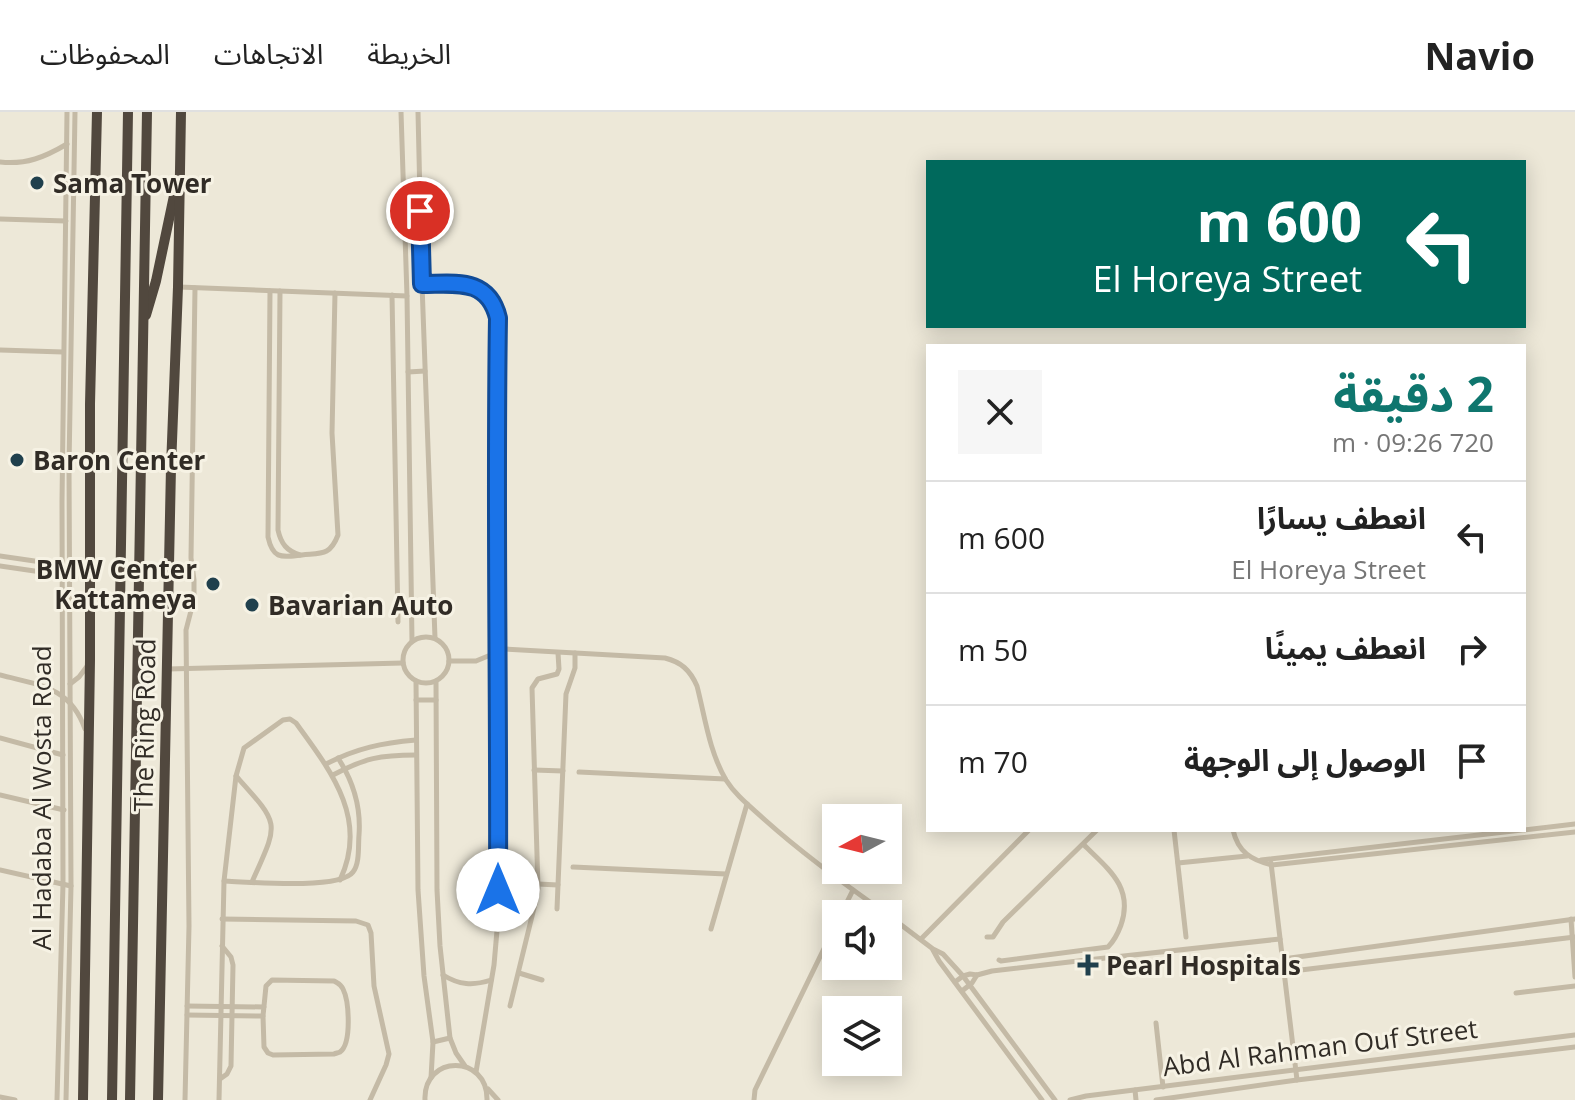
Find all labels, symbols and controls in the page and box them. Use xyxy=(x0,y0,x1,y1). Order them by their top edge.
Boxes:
text: Navio xyxy=(1424,29,1535,81)
text: المحفوظات xyxy=(40,34,170,72)
text: الاتجاهات xyxy=(214,34,323,72)
text: الخريطة xyxy=(367,34,451,72)
place label: Sama Tower xyxy=(53,165,212,201)
marker: Sama Tower xyxy=(28,174,46,192)
pin xyxy=(386,177,454,245)
text: 600 m xyxy=(1196,182,1362,258)
icon: arrive xyxy=(398,189,442,233)
icon: left xyxy=(1390,192,1494,296)
text: El Horeya Street xyxy=(1092,254,1362,303)
text: 2 دقيقة xyxy=(1333,361,1494,426)
button: close xyxy=(958,370,1042,454)
text: 720 m · 09:26 xyxy=(1332,424,1494,460)
place label: Baron Center xyxy=(33,442,206,478)
marker: Baron Center xyxy=(8,451,26,469)
text: انعطف يسارًا xyxy=(1257,497,1426,538)
icon: left xyxy=(1450,515,1494,559)
text: 600 m xyxy=(958,517,1045,558)
place label: BMW Center Kattameya xyxy=(36,551,197,617)
text: El Horeya Street xyxy=(1231,551,1426,587)
marker: BMW Center Kattameya xyxy=(204,575,222,593)
place label: Bavarian Auto xyxy=(268,587,453,623)
marker: Bavarian Auto xyxy=(243,596,261,614)
text: انعطف يمينًا xyxy=(1265,627,1426,668)
icon: right xyxy=(1450,627,1494,671)
text: 50 m xyxy=(958,629,1028,670)
street label: The Ring Road xyxy=(124,638,164,812)
street label: Al Hadaba Al Wosta Road xyxy=(23,645,59,951)
text: الوصول إلى الوجهة xyxy=(1184,739,1426,780)
icon: arrive xyxy=(1450,739,1494,783)
text: 70 m xyxy=(958,741,1028,782)
north arrow xyxy=(822,804,902,884)
map controls xyxy=(822,804,902,1076)
position arrow xyxy=(456,848,540,932)
button: sound xyxy=(822,900,902,980)
place label: Pearl Hospitals xyxy=(1106,947,1301,983)
marker: Pearl Hospitals xyxy=(1077,954,1099,976)
button: layers xyxy=(822,996,902,1076)
street label: Abd Al Rahman Ouf Street xyxy=(1161,1010,1479,1084)

